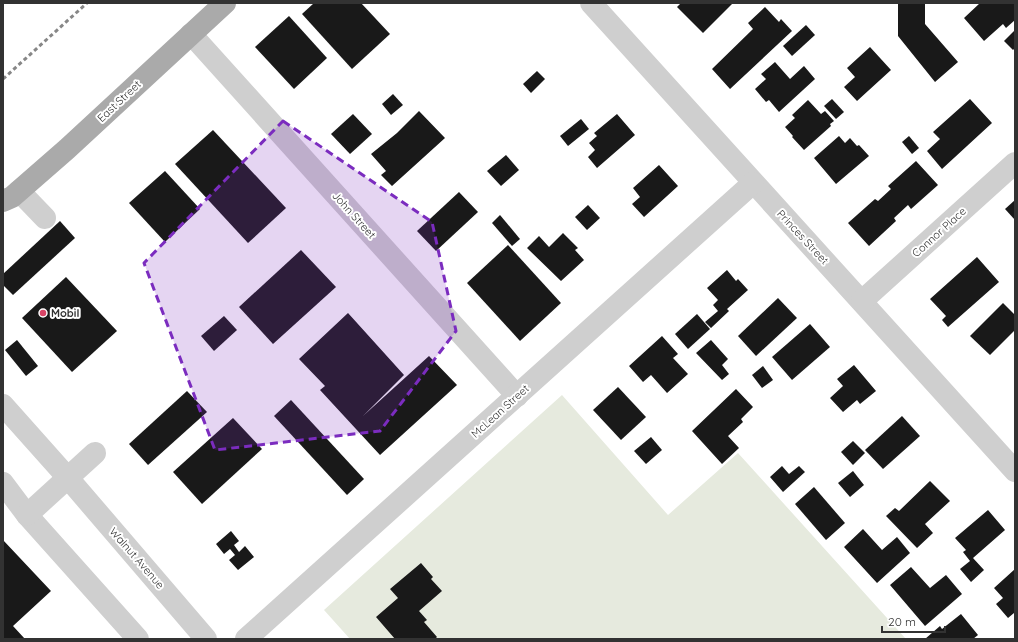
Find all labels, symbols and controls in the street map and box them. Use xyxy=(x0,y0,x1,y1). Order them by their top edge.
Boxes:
street label: East Street xyxy=(94,77,144,125)
street label: John Street xyxy=(329,189,379,242)
street label: Connor Place xyxy=(909,204,969,260)
street label: Princes Street xyxy=(774,207,832,267)
place label: Mobil xyxy=(51,306,79,320)
marker: Mobil xyxy=(38,308,48,318)
street label: McLean Street xyxy=(468,381,532,441)
street label: Walnut Avenue xyxy=(107,524,167,592)
scale bar xyxy=(882,608,945,634)
text: 20 m xyxy=(888,614,916,629)

